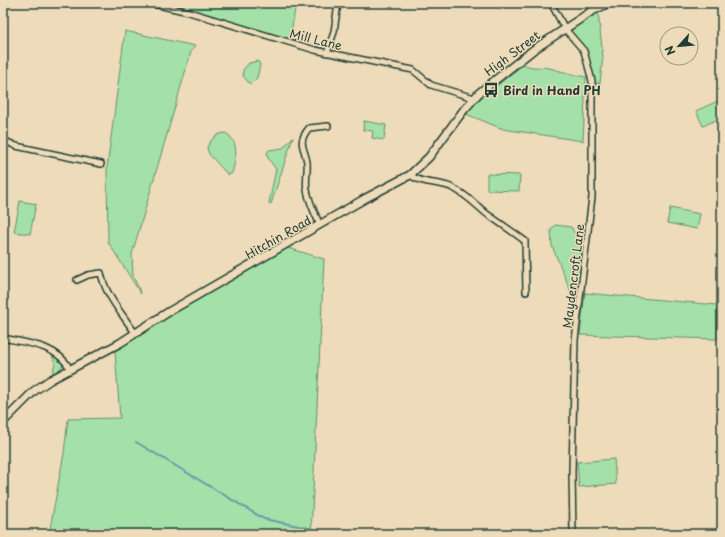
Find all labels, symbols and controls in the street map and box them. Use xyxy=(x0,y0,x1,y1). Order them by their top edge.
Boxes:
street label: Mill Lane xyxy=(288,24,344,54)
street label: High Street xyxy=(480,26,544,80)
north arrow xyxy=(659,26,699,66)
text: N xyxy=(660,43,679,59)
bus stop icon: Bird in Hand PH xyxy=(482,81,500,99)
place label: Bird in Hand PH xyxy=(503,81,601,99)
street label: Hitchin Road xyxy=(242,211,314,263)
street label: Maydencroft Lane xyxy=(558,222,588,329)

